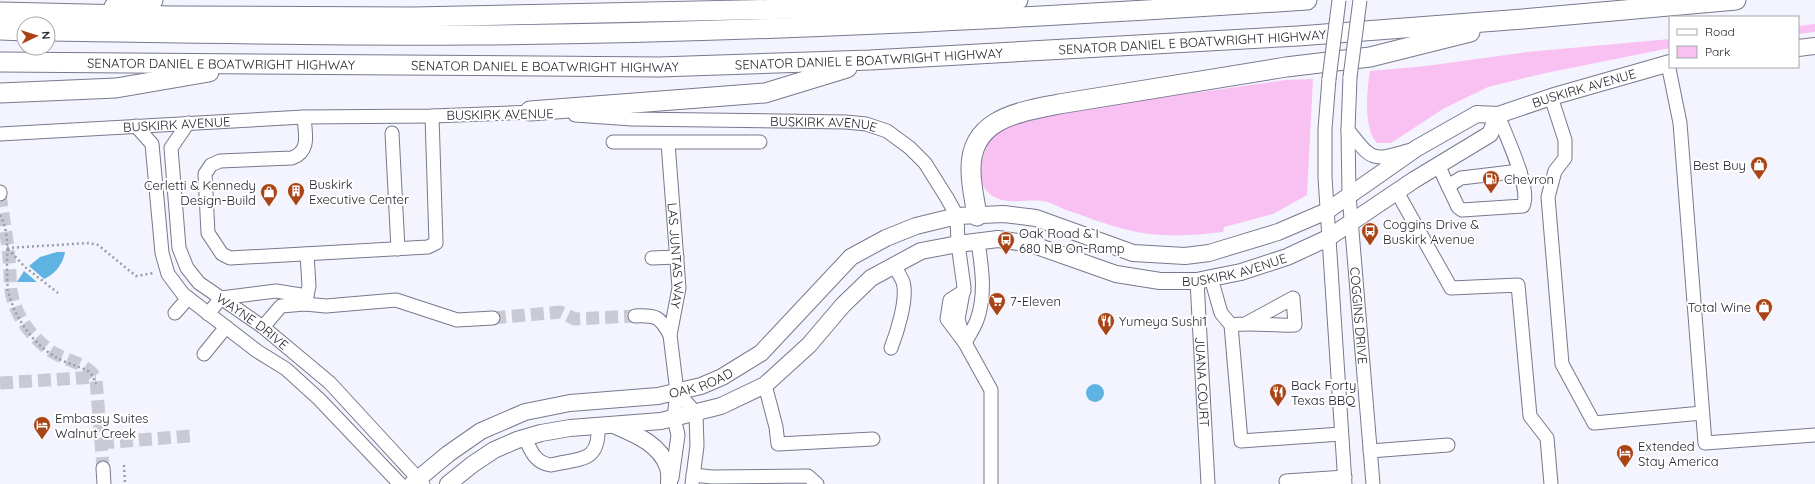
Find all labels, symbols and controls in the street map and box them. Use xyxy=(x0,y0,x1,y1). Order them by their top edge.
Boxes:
north arrow xyxy=(16,16,56,56)
legend xyxy=(1669,16,1799,68)
text: Road xyxy=(1705,24,1735,39)
street label: SENATOR DANIEL E BOATWRIGHT HIGHWAY xyxy=(1058,26,1327,57)
text: N xyxy=(39,31,53,40)
text: Park xyxy=(1705,44,1730,59)
street label: SENATOR DANIEL E BOATWRIGHT HIGHWAY xyxy=(735,45,1004,72)
street label: SENATOR DANIEL E BOATWRIGHT HIGHWAY xyxy=(87,55,356,73)
street label: SENATOR DANIEL E BOATWRIGHT HIGHWAY xyxy=(411,57,680,75)
street label: BUSKIRK AVENUE xyxy=(1530,65,1638,111)
street label: BUSKIRK AVENUE xyxy=(446,105,554,123)
street label: BUSKIRK AVENUE xyxy=(123,113,231,135)
street label: BUSKIRK AVENUE xyxy=(770,113,879,135)
shop icon: Best Buy xyxy=(1749,155,1769,180)
place label: Best Buy xyxy=(1693,157,1746,173)
fuel station icon: Chevron xyxy=(1481,169,1501,194)
place label: Chevron xyxy=(1504,171,1554,187)
place label: Buskirk Executive Center xyxy=(309,176,409,207)
place label: Cerletti & Kennedy Design-Build xyxy=(144,177,256,208)
building icon: Buskirk Executive Center xyxy=(286,181,306,206)
shop icon: Cerletti & Kennedy Design-Build xyxy=(259,182,279,207)
street label: LAS JUNTAS WAY xyxy=(665,202,687,311)
place label: Coggins Drive & Buskirk Avenue xyxy=(1383,216,1479,247)
bus stop icon: Coggins Drive & Buskirk Avenue xyxy=(1360,221,1380,246)
place label: Oak Road & I 680 NB On-Ramp xyxy=(1019,225,1125,256)
bus stop icon: Oak Road & I 680 NB On-Ramp xyxy=(996,230,1016,255)
street label: BUSKIRK AVENUE xyxy=(1182,250,1289,289)
street label: COGGINS DRIVE xyxy=(1347,266,1371,365)
street label: WAYNE DRIVE xyxy=(213,289,292,353)
supermarket icon: 7-Eleven xyxy=(987,291,1007,316)
place label: 7-Eleven xyxy=(1010,293,1061,309)
shop icon: Total Wine xyxy=(1754,297,1774,322)
place label: Total Wine xyxy=(1688,299,1751,315)
restaurant icon: Yumeya Sushi1 xyxy=(1096,311,1116,336)
place label: Yumeya Sushi1 xyxy=(1119,313,1207,329)
street label: JUANA COURT xyxy=(1192,336,1213,428)
street label: OAK ROAD xyxy=(667,364,736,401)
place label: Back Forty Texas BBQ xyxy=(1291,377,1356,408)
restaurant icon: Back Forty Texas BBQ xyxy=(1268,382,1288,407)
place label: Embassy Suites Walnut Creek xyxy=(55,410,148,441)
hotel icon: Embassy Suites Walnut Creek xyxy=(32,415,52,440)
place label: Extended Stay America xyxy=(1638,438,1719,469)
hotel icon: Extended Stay America xyxy=(1615,443,1635,468)

